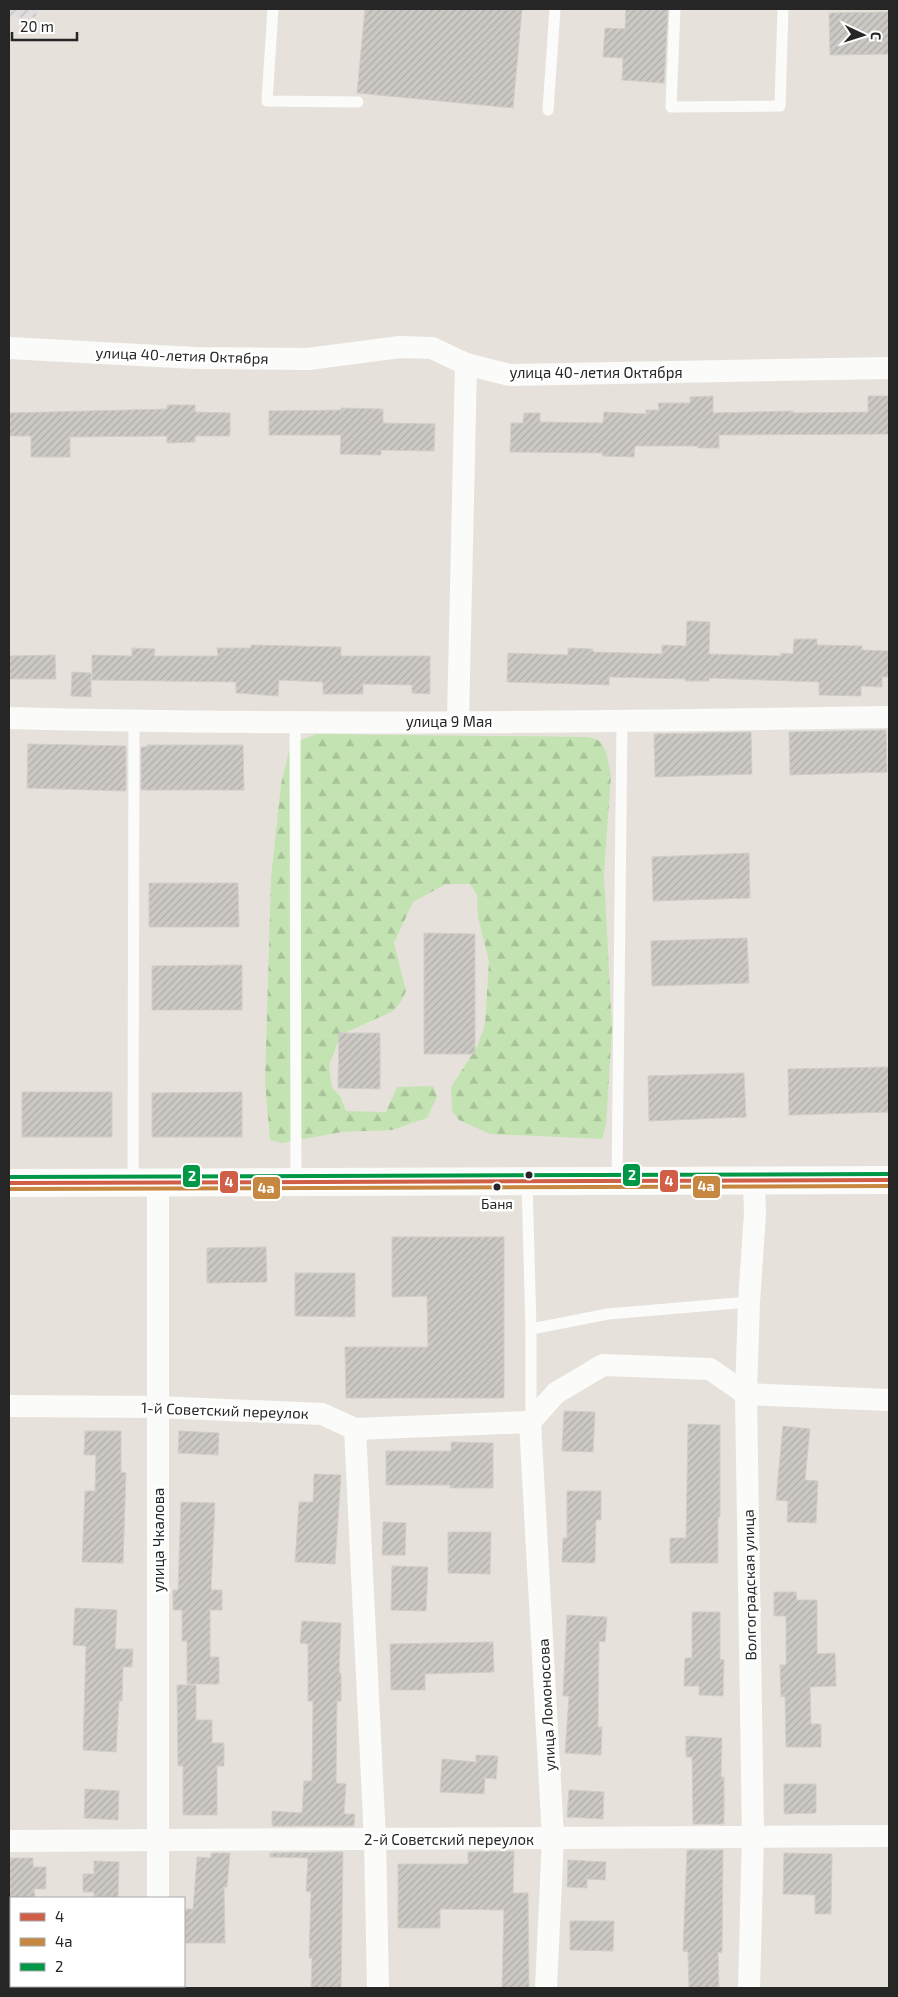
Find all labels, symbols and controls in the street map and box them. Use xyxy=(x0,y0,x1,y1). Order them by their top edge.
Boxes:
scale bar xyxy=(12,10,78,42)
north arrow xyxy=(838,10,888,60)
text: 20 m xyxy=(20,17,54,35)
text: С xyxy=(868,31,885,41)
street label: улица 40-летия Октября xyxy=(95,343,269,368)
street label: улица 40-летия Октября xyxy=(509,363,683,382)
street label: улица 9 Мая xyxy=(406,712,492,731)
line badge: 2 xyxy=(622,1163,641,1187)
line badge: 2 xyxy=(182,1164,201,1188)
text: 2 xyxy=(628,1166,636,1183)
text: 2 xyxy=(188,1167,196,1184)
line badge: 4 xyxy=(659,1169,679,1193)
line badge: 4 xyxy=(219,1170,239,1194)
unlabelled marker xyxy=(524,1170,534,1180)
text: 4 xyxy=(665,1172,674,1189)
text: 4 xyxy=(225,1173,234,1190)
line badge: 4а xyxy=(692,1175,721,1199)
line badge: 4а xyxy=(252,1176,281,1200)
text: 4а xyxy=(698,1177,714,1194)
text: 4а xyxy=(258,1179,274,1196)
marker: Баня xyxy=(492,1182,502,1192)
place label: Баня xyxy=(481,1195,513,1212)
street label: 1-й Советский переулок xyxy=(141,1398,309,1423)
street label: улица Чкалова xyxy=(149,1488,168,1592)
street label: Волгоградская улица xyxy=(739,1509,760,1661)
street label: улица Ломоносова xyxy=(534,1638,559,1772)
street label: 2-й Советский переулок xyxy=(364,1830,534,1849)
legend xyxy=(10,1897,185,1987)
text: 4 xyxy=(55,1907,64,1925)
text: 4а xyxy=(55,1932,73,1950)
text: 2 xyxy=(55,1957,63,1975)

